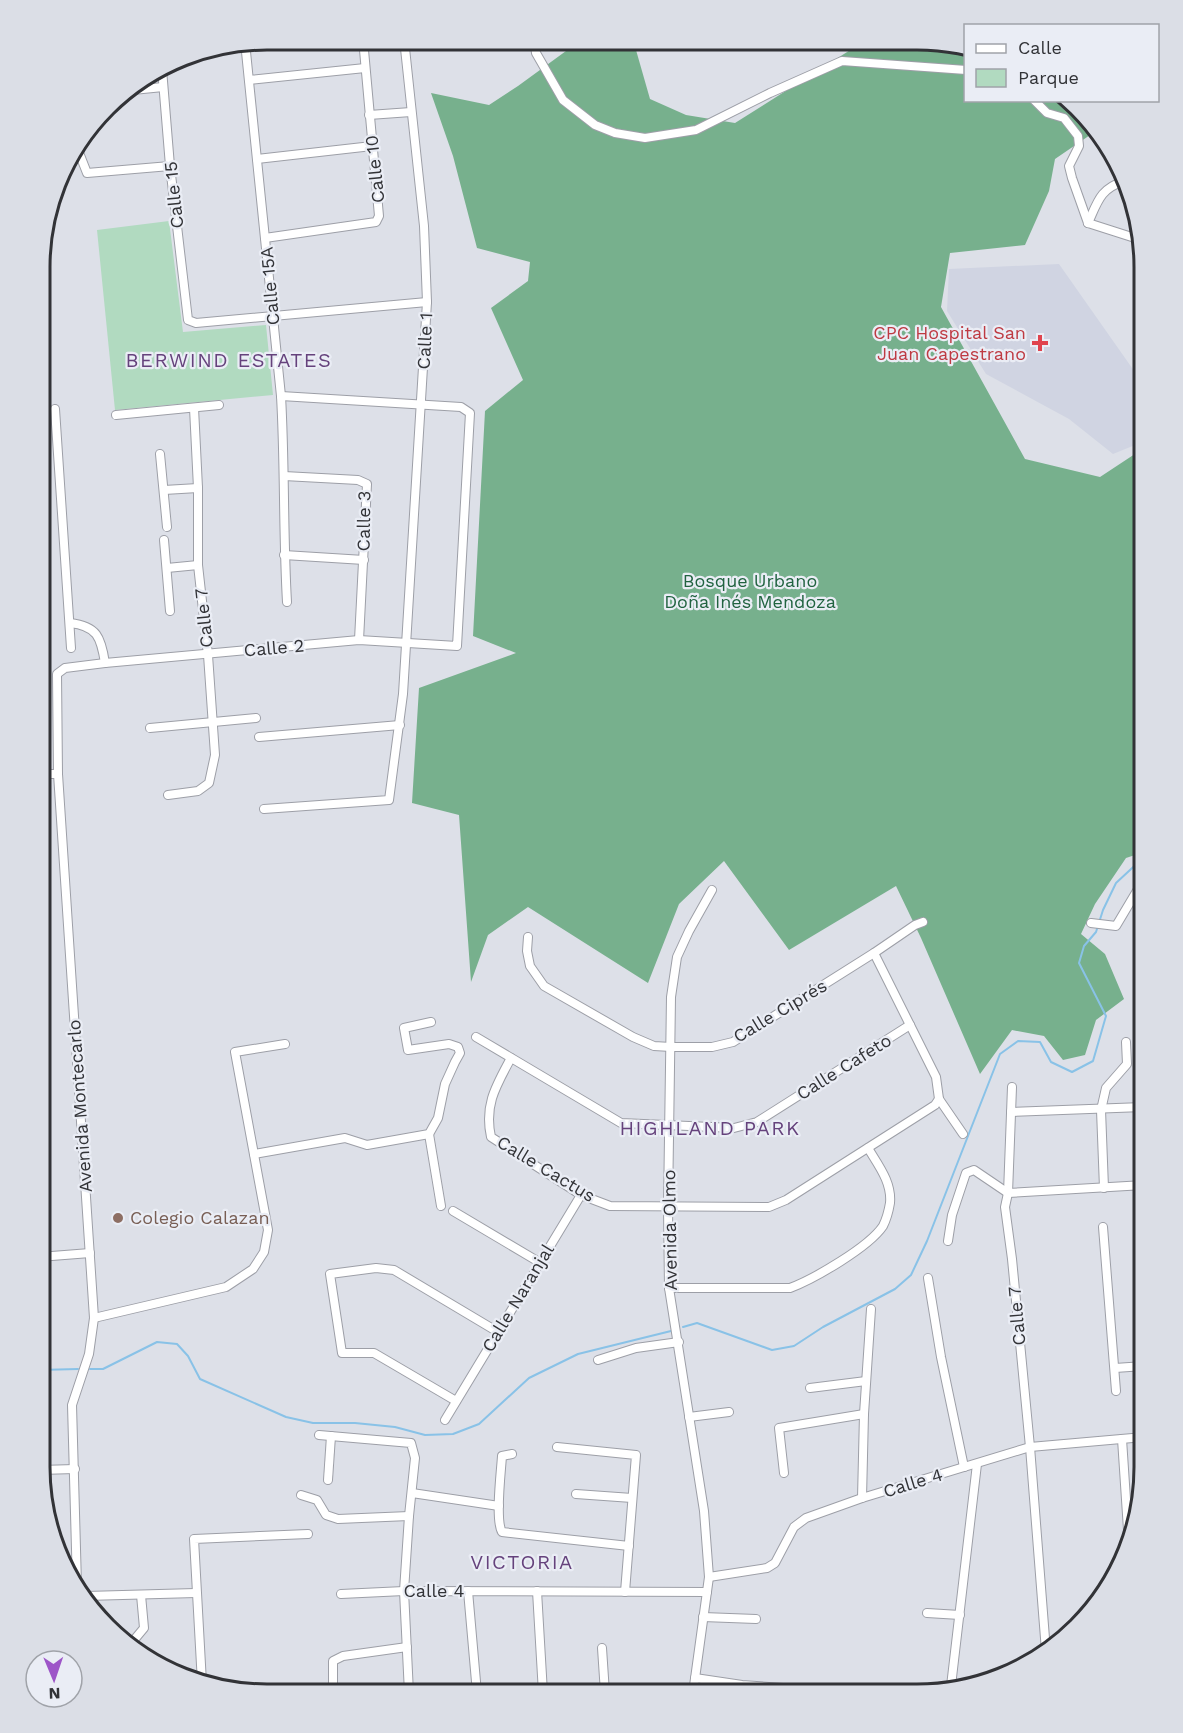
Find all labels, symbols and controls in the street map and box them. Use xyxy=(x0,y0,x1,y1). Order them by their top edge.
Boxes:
legend xyxy=(964,24,1159,102)
text: Calle xyxy=(1018,37,1062,58)
text: Parque xyxy=(1018,67,1079,88)
street label: Calle 10 xyxy=(361,134,388,204)
street label: Calle 15 xyxy=(160,161,187,230)
street label: Calle 15A xyxy=(256,246,283,326)
street label: Calle 1 xyxy=(413,312,436,370)
place label: CPC Hospital San Juan Capestrano xyxy=(873,322,1026,364)
marker: CPC Hospital San Juan Capestrano xyxy=(1031,334,1049,352)
district label: BERWIND ESTATES xyxy=(126,348,332,372)
street label: Calle 3 xyxy=(352,491,375,551)
park label: Bosque Urbano Doña Inés Mendoza xyxy=(664,570,836,612)
street label: Calle 7 xyxy=(190,587,217,649)
street label: Calle 2 xyxy=(243,634,305,661)
street label: Calle Ciprés xyxy=(729,974,830,1047)
street label: Avenida Montecarlo xyxy=(63,1019,96,1193)
street label: Calle Cafeto xyxy=(792,1029,895,1104)
district label: HIGHLAND PARK xyxy=(619,1116,801,1140)
street label: Calle Cactus xyxy=(493,1131,599,1206)
street label: Avenida Olmo xyxy=(658,1169,681,1291)
place label: Colegio Calazan xyxy=(130,1207,270,1228)
marker: Colegio Calazan xyxy=(111,1211,125,1225)
street label: Calle Naranjal xyxy=(477,1240,558,1356)
street label: Calle 7 xyxy=(1003,1286,1030,1347)
street label: Calle 4 xyxy=(881,1464,945,1501)
district label: VICTORIA xyxy=(470,1550,574,1574)
street label: Calle 4 xyxy=(403,1580,465,1601)
north arrow xyxy=(24,1649,84,1709)
text: N xyxy=(48,1684,61,1703)

